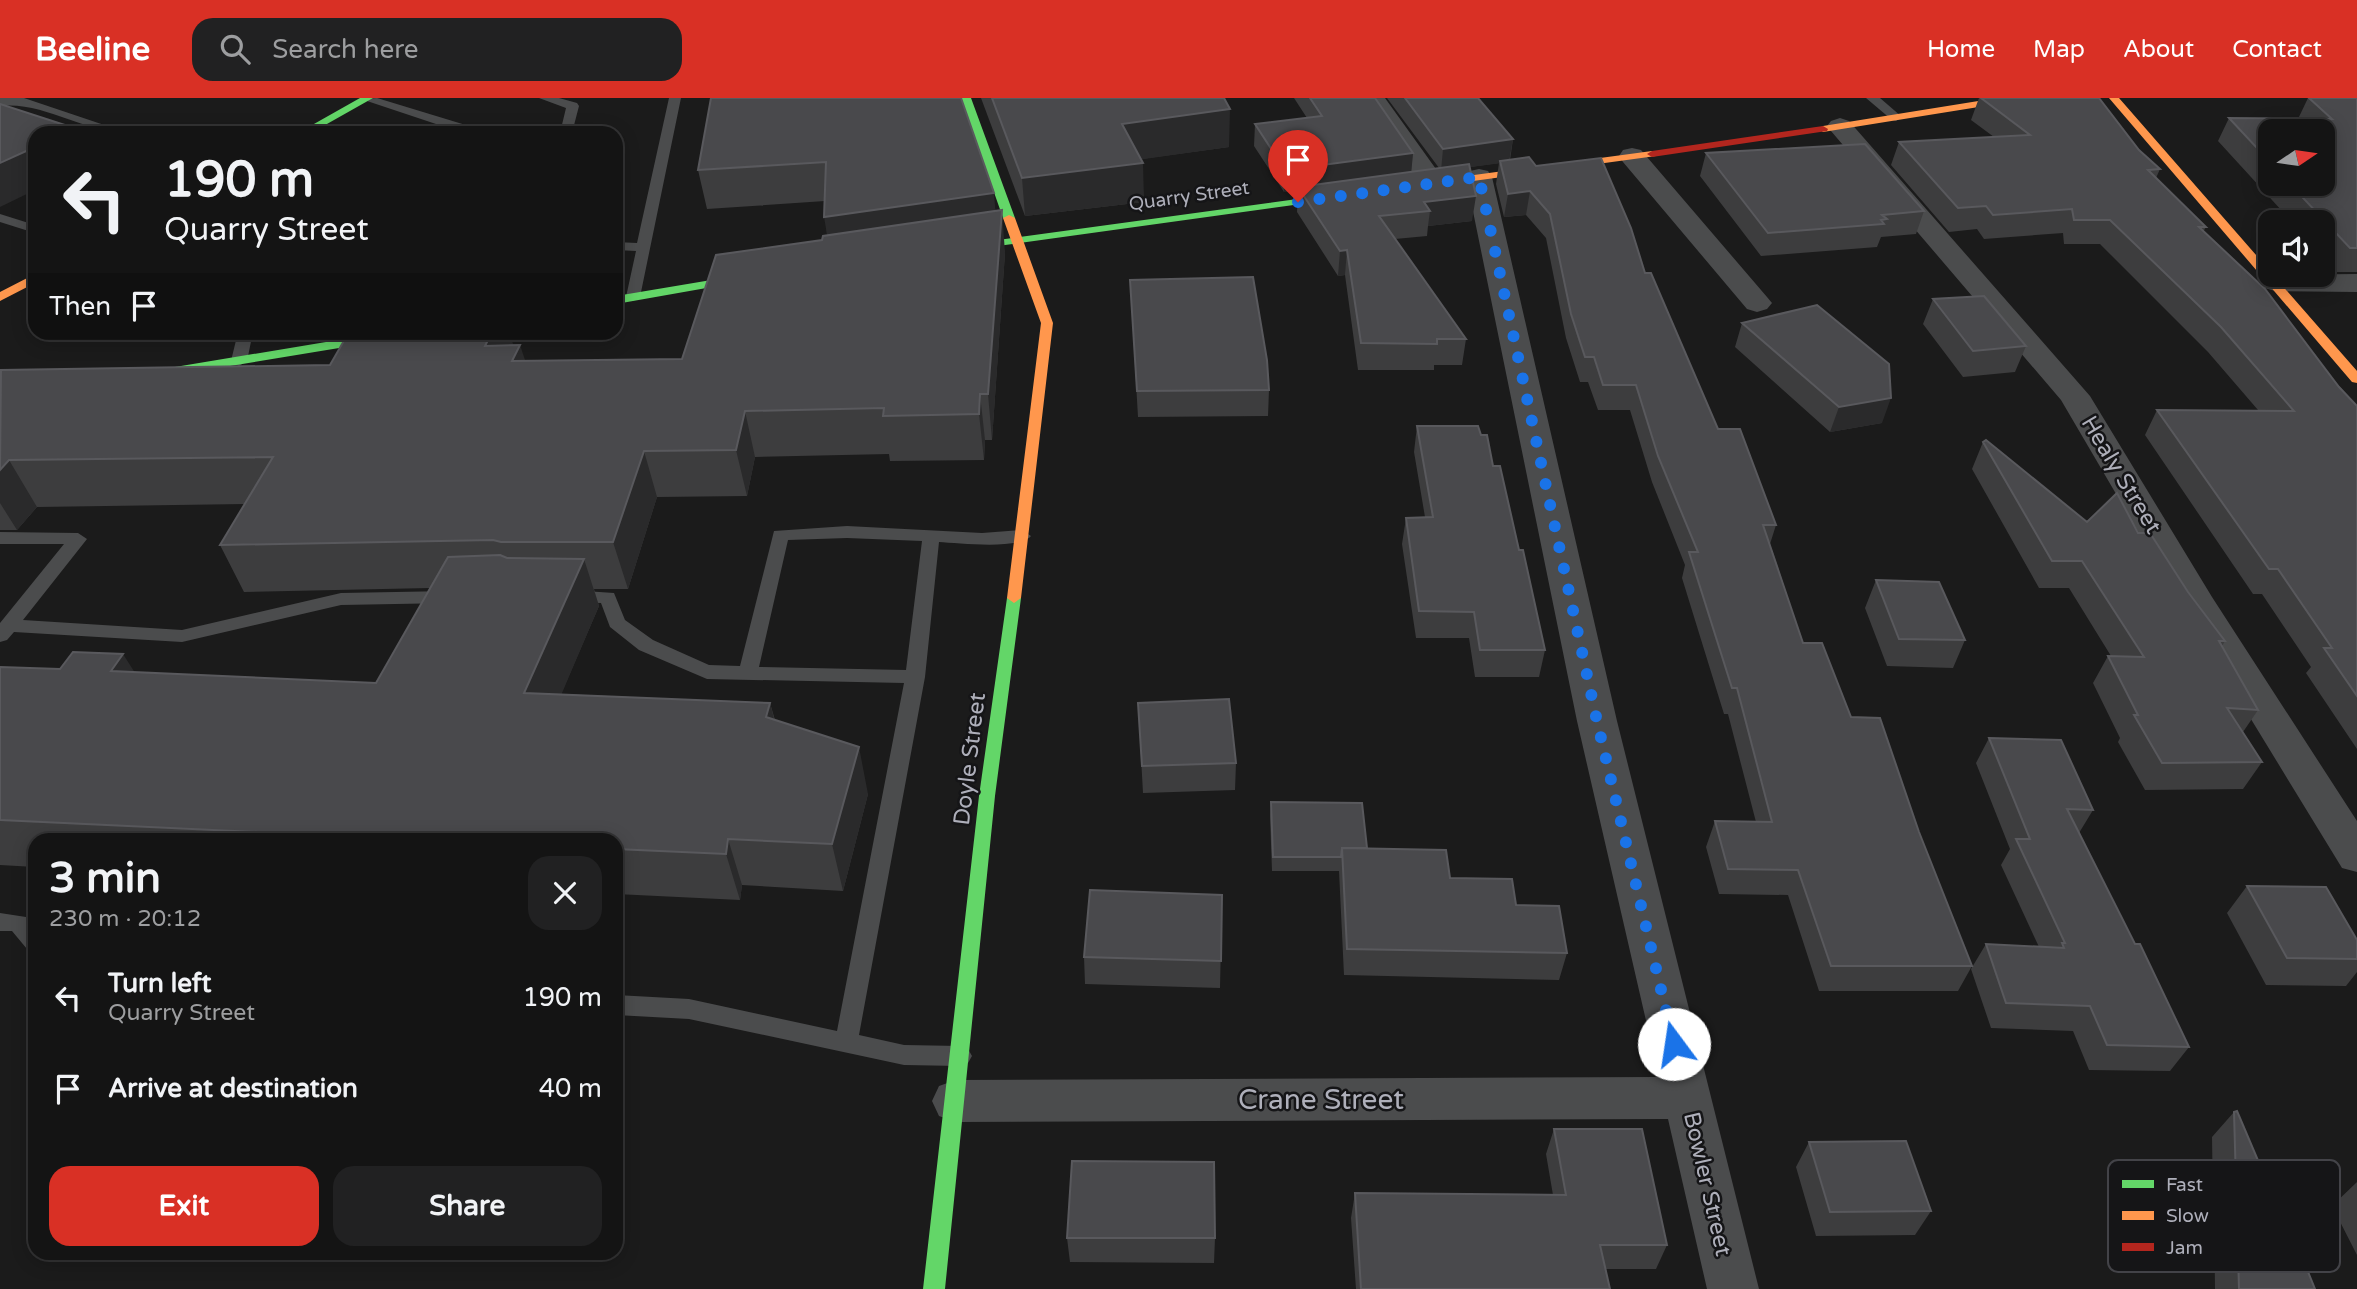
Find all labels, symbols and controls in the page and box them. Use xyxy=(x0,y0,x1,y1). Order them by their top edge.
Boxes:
search box xyxy=(192,18,682,81)
text: Beeline xyxy=(35,30,150,69)
icon: search xyxy=(216,30,254,68)
text: Search here xyxy=(272,34,418,65)
text: Home xyxy=(1927,35,1995,64)
text: Map xyxy=(2033,35,2085,64)
text: About xyxy=(2123,35,2194,64)
text: Contact xyxy=(2232,35,2322,64)
north arrow xyxy=(2258,119,2334,196)
map controls xyxy=(2258,119,2335,287)
pin xyxy=(1268,130,1328,202)
icon: arrive xyxy=(1279,141,1317,179)
text: 190 m xyxy=(164,151,314,210)
icon: left xyxy=(49,154,140,245)
street label: Quarry Street xyxy=(1127,177,1251,215)
button: sound xyxy=(2258,210,2335,287)
text: Quarry Street xyxy=(164,211,369,249)
icon: arrive xyxy=(125,287,163,325)
text: Then xyxy=(49,291,111,322)
street label: Healy Street xyxy=(2075,411,2167,539)
street label: Doyle Street xyxy=(948,691,992,827)
text: 3 min xyxy=(49,853,161,904)
button: close xyxy=(528,856,602,930)
text: 230 m · 20:12 xyxy=(49,905,201,933)
text: Turn left xyxy=(108,968,211,999)
icon: left xyxy=(49,979,87,1017)
text: 190 m xyxy=(522,982,602,1013)
text: Quarry Street xyxy=(108,999,255,1027)
position arrow xyxy=(1637,1007,1711,1081)
icon: arrive xyxy=(49,1070,87,1108)
text: Arrive at destination xyxy=(108,1073,358,1104)
text: 40 m xyxy=(539,1073,602,1104)
street label: Crane Street xyxy=(1238,1083,1404,1117)
street label: Bowler Street xyxy=(1677,1109,1737,1259)
legend xyxy=(2108,1160,2340,1272)
button: Exit xyxy=(49,1166,319,1246)
button: Share xyxy=(333,1166,602,1246)
text: Fast xyxy=(2166,1174,2203,1196)
text: Slow xyxy=(2166,1205,2209,1227)
text: Jam xyxy=(2166,1237,2203,1259)

